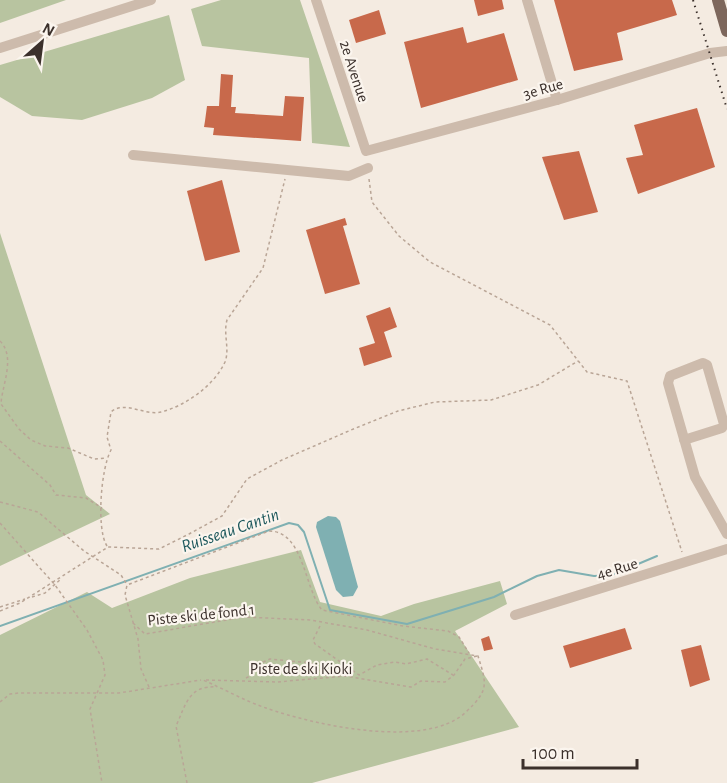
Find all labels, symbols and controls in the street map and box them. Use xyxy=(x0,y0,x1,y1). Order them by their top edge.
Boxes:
north arrow xyxy=(12,12,72,72)
text: N xyxy=(40,20,57,39)
street label: 2e Avenue xyxy=(337,38,372,104)
street label: 3e Rue xyxy=(522,76,565,102)
water label: Ruisseau Cantin xyxy=(179,506,281,556)
street label: 4e Rue xyxy=(595,555,640,583)
street label: Piste ski de fond 1 xyxy=(147,601,256,629)
street label: Piste de ski Kioki xyxy=(250,661,352,677)
scale bar xyxy=(523,732,637,770)
text: 100 m xyxy=(532,745,575,763)

